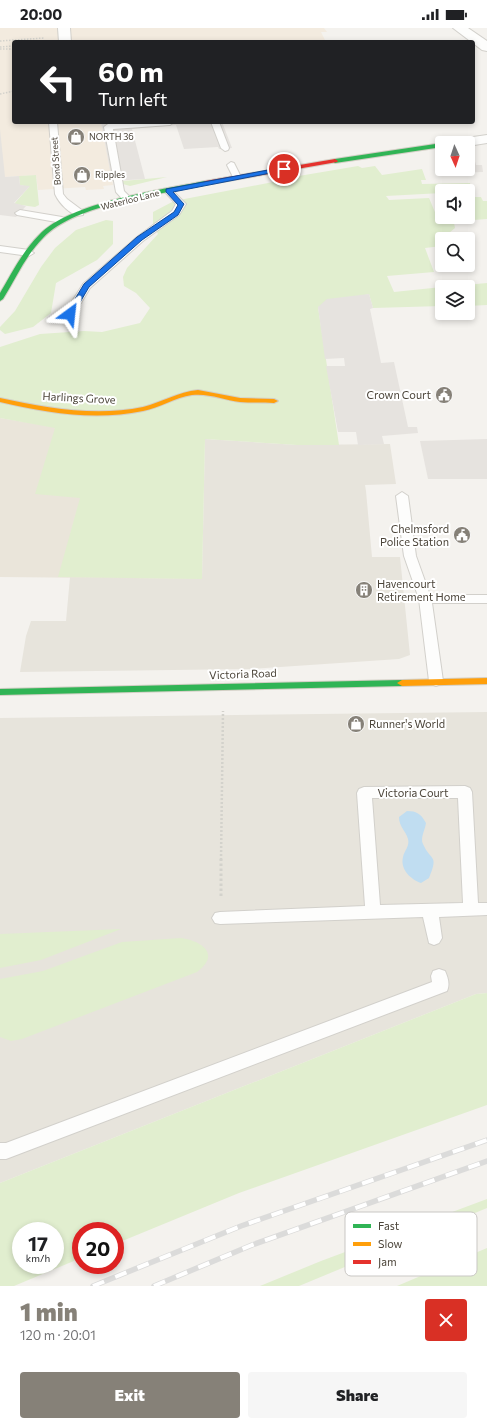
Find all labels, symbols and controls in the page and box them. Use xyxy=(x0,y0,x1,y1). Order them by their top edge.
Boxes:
text: 20:00 xyxy=(20,5,62,23)
text: 60 m xyxy=(98,54,164,88)
icon: left xyxy=(32,56,84,108)
text: Turn left xyxy=(98,88,167,110)
shop icon: NORTH 36 xyxy=(66,127,86,147)
place label: NORTH 36 xyxy=(89,131,134,142)
street label: Bond Street xyxy=(48,136,63,186)
north arrow xyxy=(435,136,475,176)
map controls xyxy=(435,136,475,320)
pin xyxy=(267,152,301,186)
icon: arrive xyxy=(273,158,295,180)
shop icon: Ripples xyxy=(72,165,92,185)
place label: Ripples xyxy=(95,169,125,180)
button: sound xyxy=(435,184,475,224)
street label: Waterloo Lane xyxy=(99,187,161,212)
button: search xyxy=(435,232,475,272)
button: layers xyxy=(435,280,475,320)
position arrow xyxy=(49,293,91,335)
public building icon: Crown Court xyxy=(434,385,454,405)
place label: Crown Court xyxy=(367,388,431,401)
street label: Harlings Grove xyxy=(42,389,116,406)
place label: Chelmsford Police Station xyxy=(380,522,449,548)
public building icon: Chelmsford Police Station xyxy=(452,525,472,545)
place label: Havencourt Retirement Home xyxy=(377,577,466,603)
building icon: Havencourt Retirement Home xyxy=(354,580,374,600)
street label: Victoria Road xyxy=(209,666,277,681)
shop icon: Runner's World xyxy=(346,714,366,734)
place label: Runner's World xyxy=(369,717,445,730)
street label: Victoria Court xyxy=(377,786,449,799)
legend xyxy=(345,1212,477,1276)
text: Fast xyxy=(378,1219,400,1232)
speed limit sign: 20 xyxy=(72,1222,124,1274)
text: 17 xyxy=(28,1231,48,1255)
text: Slow xyxy=(378,1237,403,1250)
text: km/h xyxy=(26,1252,50,1264)
text: Jam xyxy=(378,1255,397,1269)
text: 1 min xyxy=(20,1297,78,1326)
button: close xyxy=(425,1299,467,1341)
text: 120 m · 20:01 xyxy=(20,1327,96,1343)
button: Exit xyxy=(20,1372,240,1418)
button: Share xyxy=(248,1372,467,1418)

